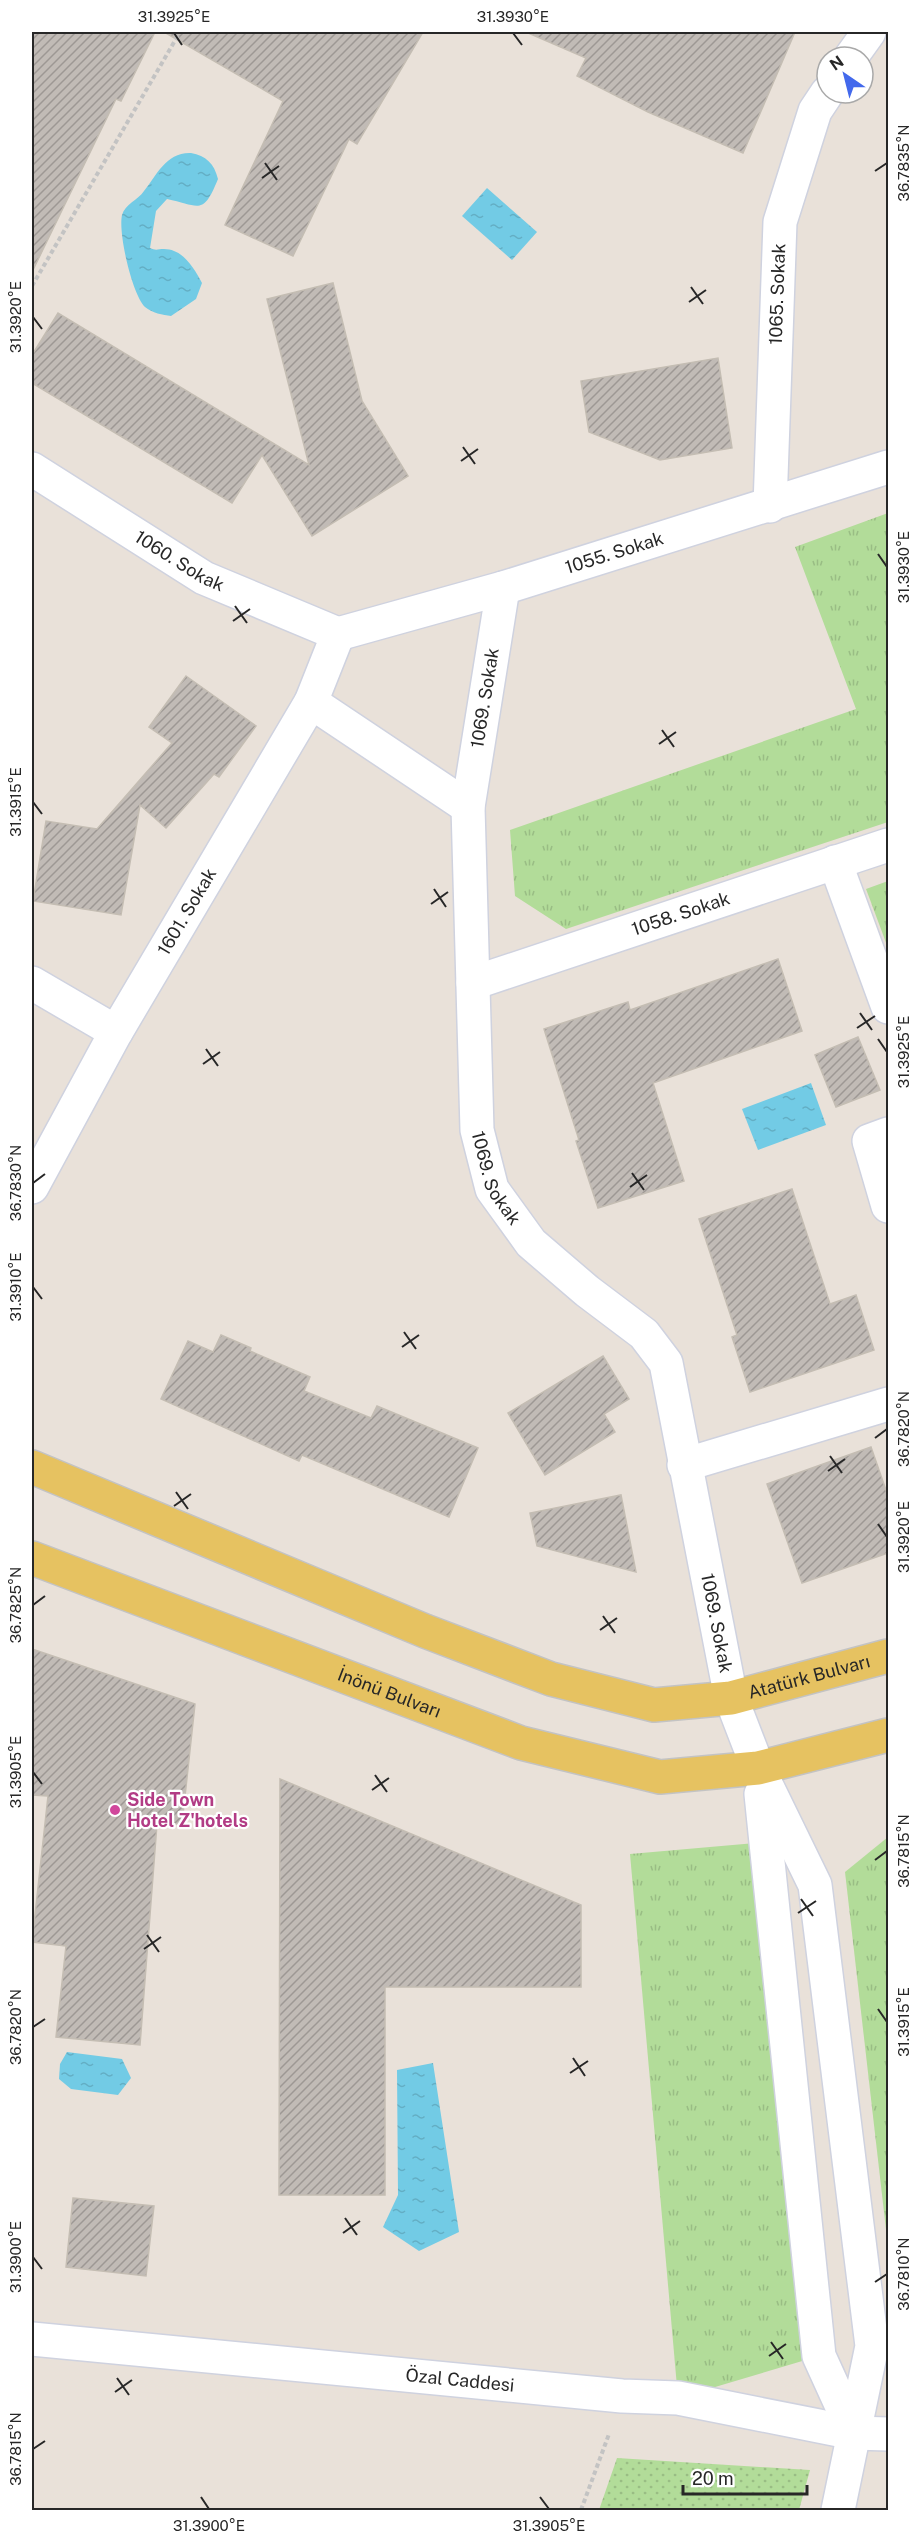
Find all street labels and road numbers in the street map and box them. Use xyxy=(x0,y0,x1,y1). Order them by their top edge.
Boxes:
street label: 1065. Sokak xyxy=(765,243,789,345)
street label: 1060. Sokak xyxy=(131,526,227,595)
street label: 1055. Sokak xyxy=(562,527,666,578)
street label: 1069. Sokak xyxy=(466,646,503,749)
street label: 1601. Sokak xyxy=(153,864,220,959)
street label: 1058. Sokak xyxy=(629,887,732,939)
street label: 1069. Sokak xyxy=(468,1129,525,1229)
street label: 1069. Sokak xyxy=(697,1571,737,1675)
street label: Atatürk Bulvarı xyxy=(746,1650,872,1703)
street label: İnönü Bulvarı xyxy=(335,1663,444,1722)
street label: Özal Caddesi xyxy=(405,2363,515,2396)

